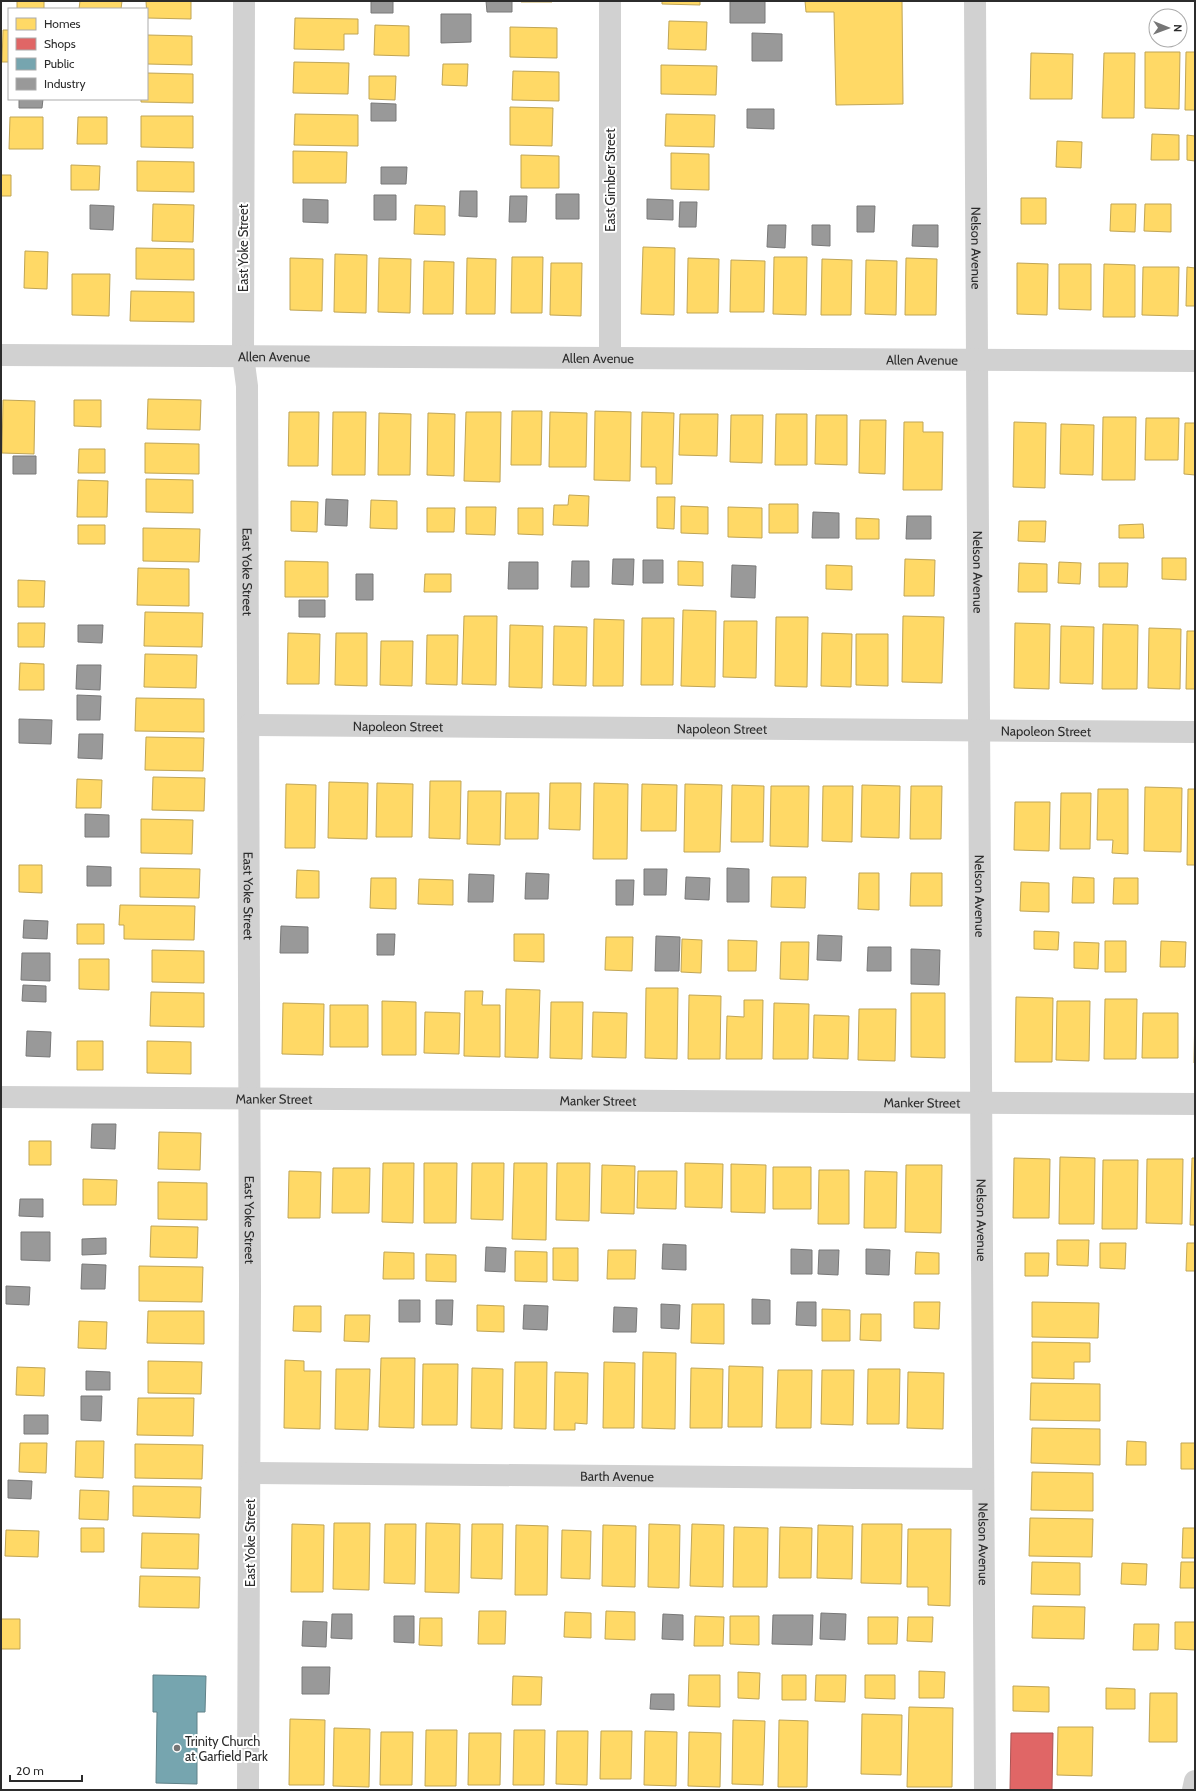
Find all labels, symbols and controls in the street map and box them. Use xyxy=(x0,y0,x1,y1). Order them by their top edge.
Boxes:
legend xyxy=(8,8,148,100)
north arrow xyxy=(1148,8,1188,48)
text: Homes xyxy=(44,16,81,31)
text: N xyxy=(1171,24,1185,32)
text: Shops xyxy=(44,36,76,51)
text: Public xyxy=(44,56,75,71)
text: Industry xyxy=(44,76,85,91)
street label: East Gimber Street xyxy=(602,128,618,232)
street label: East Yoke Street xyxy=(235,203,251,292)
street label: Nelson Avenue xyxy=(968,207,985,290)
street label: Allen Avenue xyxy=(238,348,310,365)
street label: Allen Avenue xyxy=(562,350,634,366)
street label: Allen Avenue xyxy=(886,351,958,368)
street label: East Yoke Street xyxy=(239,528,256,616)
street label: Nelson Avenue xyxy=(970,531,986,614)
street label: Napoleon Street xyxy=(353,718,444,734)
street label: Napoleon Street xyxy=(677,720,768,737)
street label: Napoleon Street xyxy=(1001,723,1092,739)
street label: East Yoke Street xyxy=(241,852,257,940)
street label: Nelson Avenue xyxy=(972,855,988,938)
street label: Manker Street xyxy=(236,1090,313,1107)
street label: Manker Street xyxy=(560,1092,637,1109)
street label: Manker Street xyxy=(884,1094,961,1111)
street label: East Yoke Street xyxy=(242,1176,258,1264)
street label: Nelson Avenue xyxy=(974,1179,990,1262)
street label: Barth Avenue xyxy=(580,1468,654,1484)
street label: East Yoke Street xyxy=(242,1498,258,1587)
street label: Nelson Avenue xyxy=(975,1503,992,1586)
place label: Trinity Church at Garfield Park xyxy=(185,1733,268,1764)
marker: Trinity Church at Garfield Park xyxy=(172,1743,182,1753)
scale bar xyxy=(10,1757,82,1783)
text: 20 m xyxy=(16,1763,44,1778)

